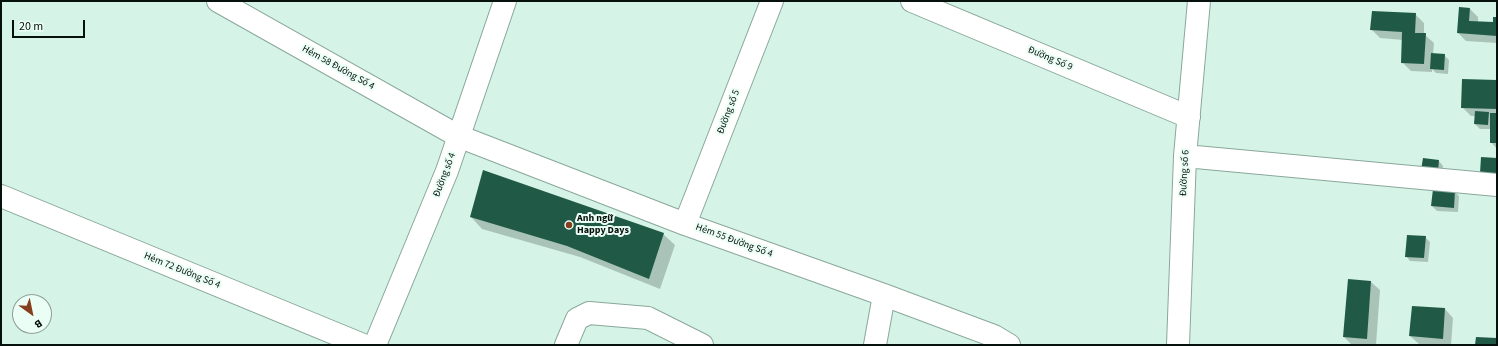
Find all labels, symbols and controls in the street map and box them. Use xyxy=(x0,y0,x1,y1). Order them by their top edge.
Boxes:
scale bar xyxy=(14,12,87,38)
text: 20 m xyxy=(19,18,43,35)
street label: Hẻm 58 Đường Số 4 xyxy=(300,43,376,93)
street label: Đường Số 9 xyxy=(1026,44,1074,74)
street label: Đường số 5 xyxy=(715,88,743,136)
street label: Đường số 6 xyxy=(1178,150,1192,196)
street label: Đường số 4 xyxy=(431,151,459,199)
place label: Anh ngữ Happy Days xyxy=(577,213,629,236)
marker: Anh ngữ Happy Days xyxy=(564,220,574,230)
street label: Hẻm 55 Đường Số 4 xyxy=(694,221,774,261)
street label: Hẻm 72 Đường Số 4 xyxy=(142,250,222,292)
north arrow xyxy=(12,294,52,334)
text: B xyxy=(31,316,45,332)

